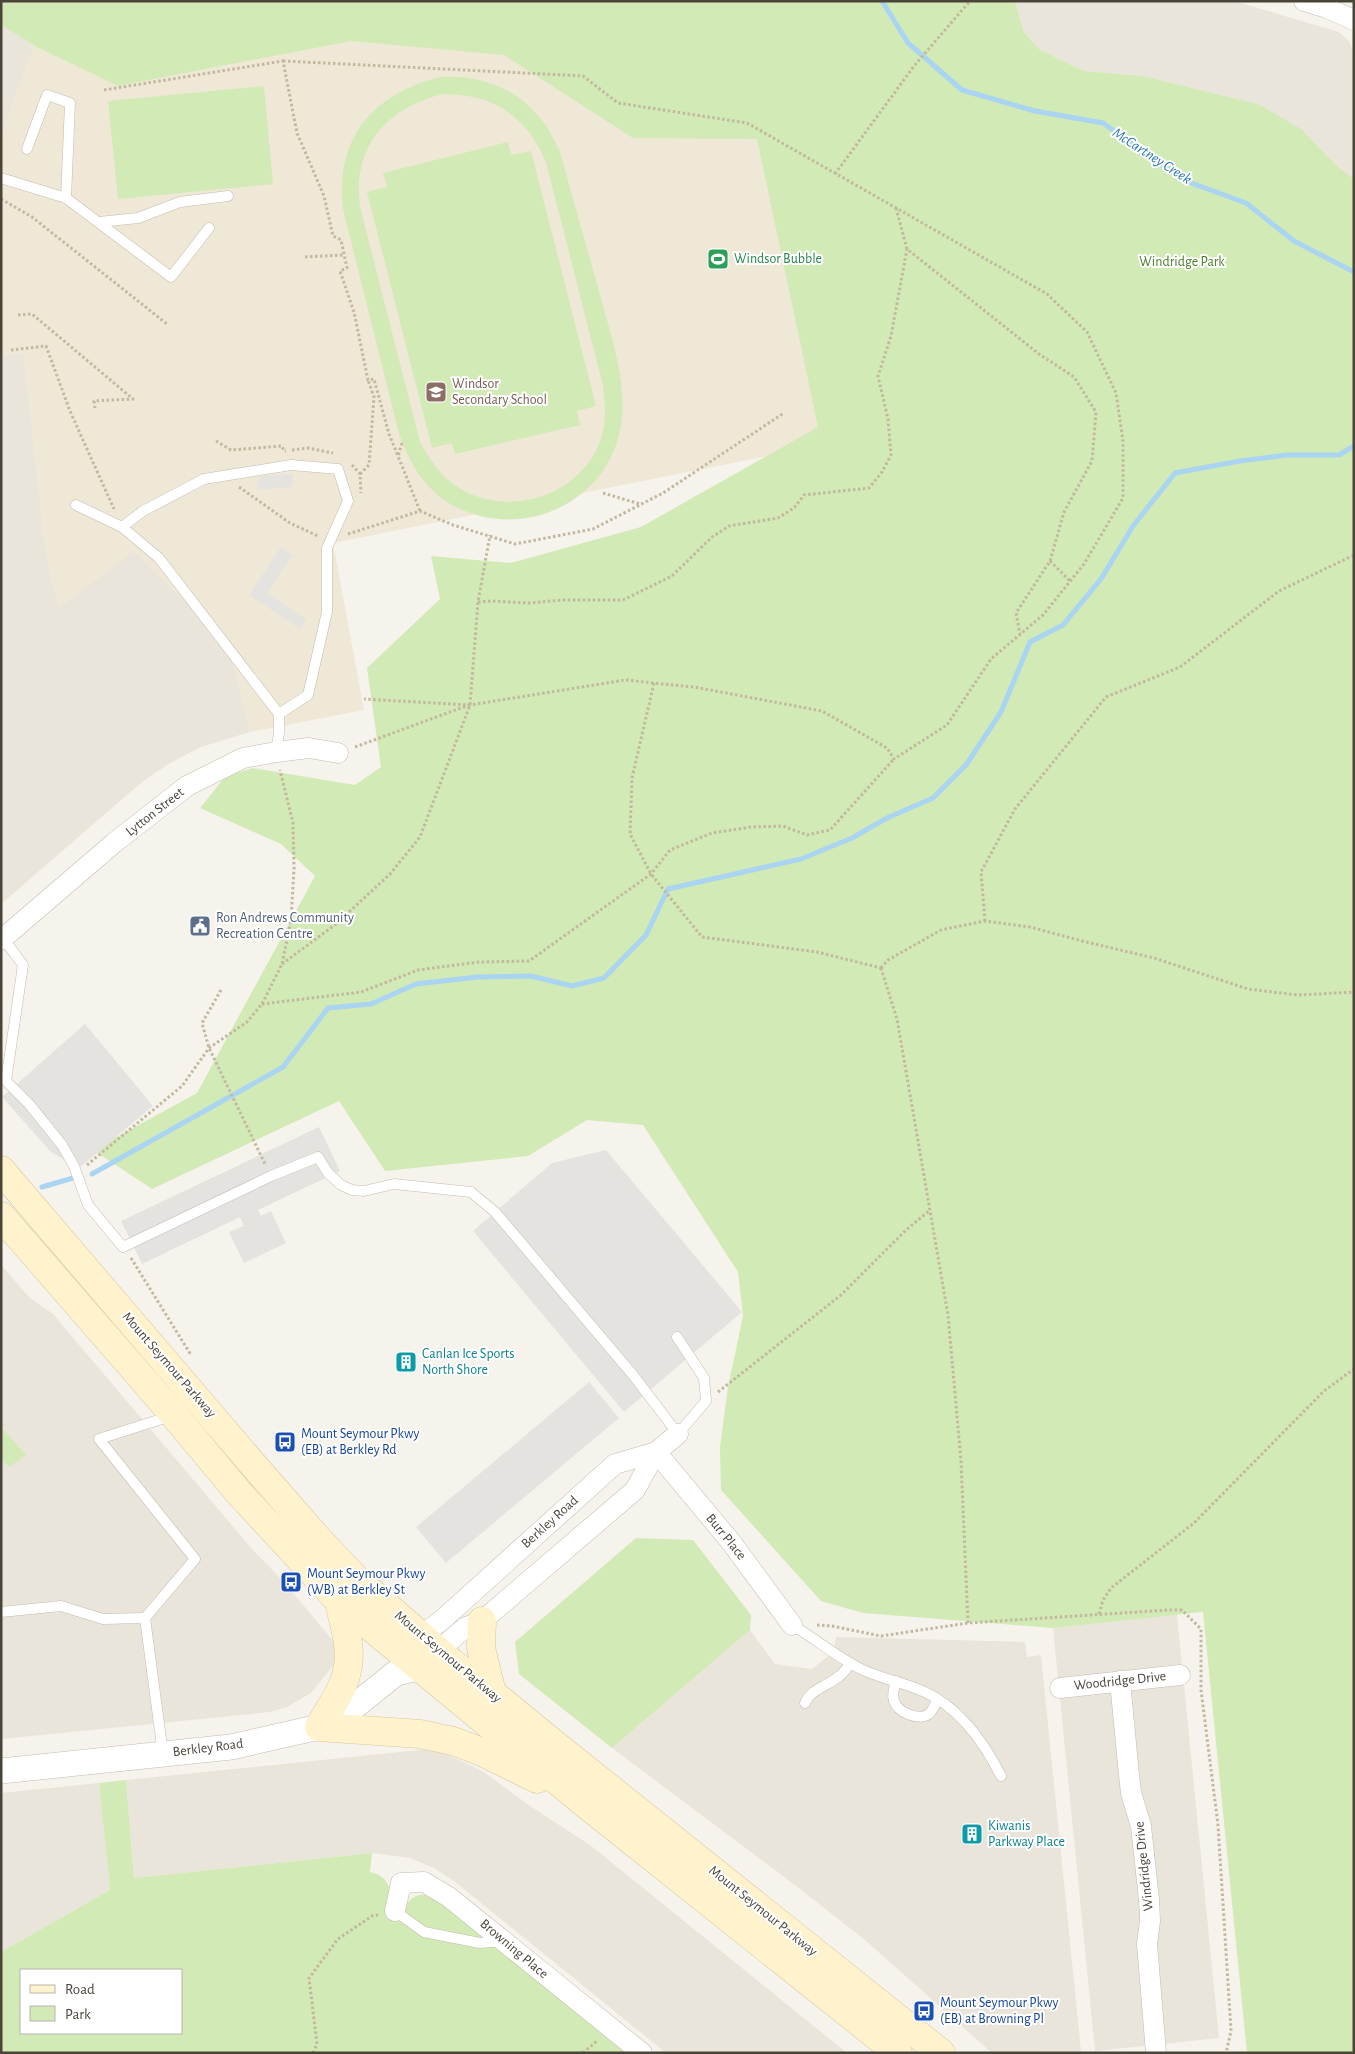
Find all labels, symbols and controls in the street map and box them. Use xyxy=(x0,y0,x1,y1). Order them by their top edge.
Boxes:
water label: McCartney Creek xyxy=(1110,125,1194,187)
sports icon: Windsor Bubble xyxy=(706,247,730,271)
place label: Windsor Bubble xyxy=(734,252,822,266)
park label: Windridge Park xyxy=(1139,255,1225,269)
place label: Windsor Secondary School xyxy=(452,377,547,407)
school or university icon: Windsor Secondary School xyxy=(424,380,448,404)
street label: Lytton Street xyxy=(123,785,187,839)
place label: Ron Andrews Community Recreation Centre xyxy=(216,911,354,941)
public building icon: Ron Andrews Community Recreation Centre xyxy=(188,914,212,938)
street label: Mount Seymour Parkway xyxy=(119,1309,219,1421)
place label: Canlan Ice Sports North Shore xyxy=(422,1347,514,1377)
building icon: Canlan Ice Sports North Shore xyxy=(394,1350,418,1374)
place label: Mount Seymour Pkwy (EB) at Berkley Rd xyxy=(301,1427,419,1457)
bus stop icon: Mount Seymour Pkwy (EB) at Berkley Rd xyxy=(273,1430,297,1454)
street label: Berkley Road xyxy=(519,1493,581,1551)
street label: Burr Place xyxy=(703,1511,749,1563)
place label: Mount Seymour Pkwy (WB) at Berkley St xyxy=(307,1567,425,1597)
bus stop icon: Mount Seymour Pkwy (WB) at Berkley St xyxy=(279,1570,303,1594)
street label: Mount Seymour Parkway xyxy=(392,1608,504,1706)
street label: Woodridge Drive xyxy=(1073,1669,1167,1693)
street label: Berkley Road xyxy=(172,1737,244,1759)
place label: Kiwanis Parkway Place xyxy=(988,1819,1065,1849)
street label: Windridge Drive xyxy=(1132,1820,1156,1912)
building icon: Kiwanis Parkway Place xyxy=(960,1822,984,1846)
street label: Mount Seymour Parkway xyxy=(706,1863,820,1959)
street label: Browning Place xyxy=(477,1917,551,1981)
legend xyxy=(20,1969,182,2034)
text: Road xyxy=(65,1982,95,1997)
place label: Mount Seymour Pkwy (EB) at Browning Pl xyxy=(940,1996,1058,2026)
bus stop icon: Mount Seymour Pkwy (EB) at Browning Pl xyxy=(912,1999,936,2023)
text: Park xyxy=(65,2007,91,2022)

